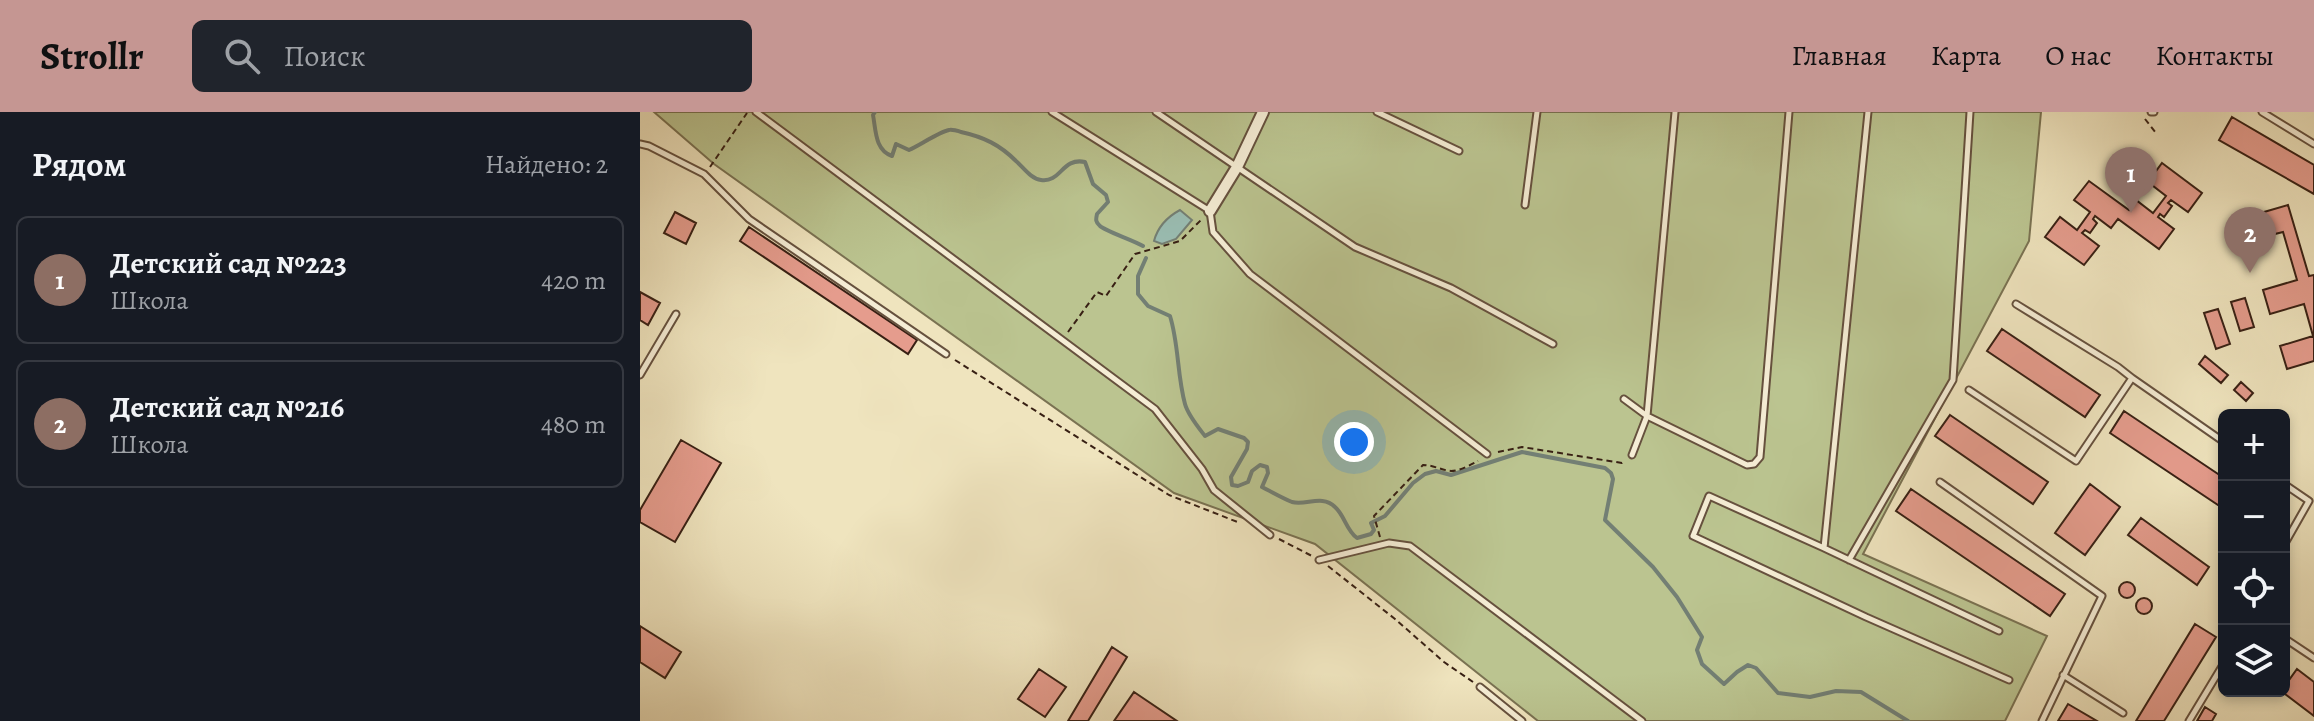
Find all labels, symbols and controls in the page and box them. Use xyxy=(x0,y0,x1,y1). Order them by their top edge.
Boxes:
search box xyxy=(192,20,752,92)
text: Strollr xyxy=(40,30,144,82)
icon: search xyxy=(220,34,264,78)
text: Поиск xyxy=(284,36,366,76)
text: Главная xyxy=(1791,37,1887,75)
text: Карта xyxy=(1931,37,2001,75)
text: О нас xyxy=(2045,37,2112,75)
text: Контакты xyxy=(2156,37,2274,75)
text: Рядом xyxy=(32,141,126,188)
text: Найдено: 2 xyxy=(485,147,608,182)
pin: 1 xyxy=(2105,147,2157,213)
pin: 2 xyxy=(2224,207,2276,273)
text: Детский сад №223 xyxy=(110,243,347,283)
text: 1 xyxy=(55,263,65,298)
text: 420 m xyxy=(541,263,606,298)
text: Школа xyxy=(110,283,188,318)
text: Детский сад №216 xyxy=(110,387,344,427)
text: 2 xyxy=(54,407,66,442)
text: 480 m xyxy=(541,407,606,442)
map controls xyxy=(2218,409,2290,697)
button: + xyxy=(2218,409,2290,481)
your location xyxy=(1334,422,1374,462)
text: Школа xyxy=(110,427,188,462)
button: − xyxy=(2218,481,2290,553)
button: locate xyxy=(2218,553,2290,625)
button: layers xyxy=(2218,625,2290,697)

